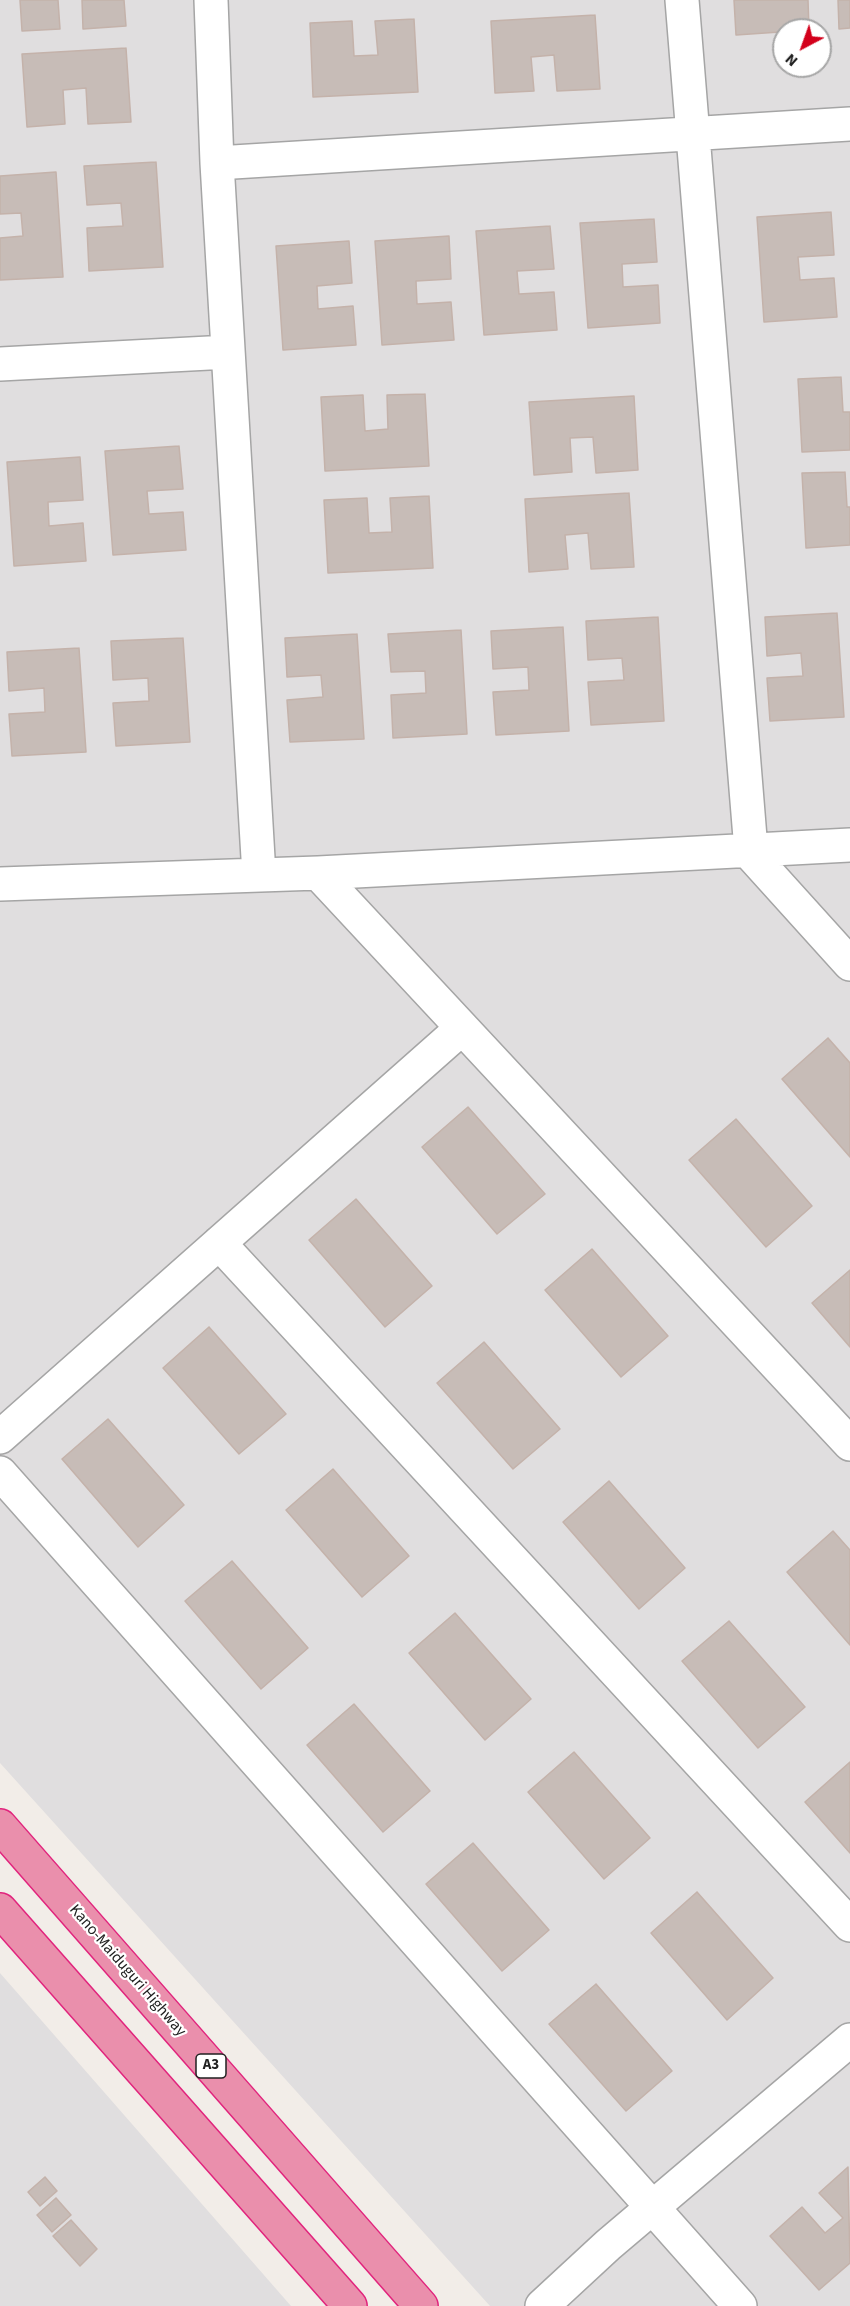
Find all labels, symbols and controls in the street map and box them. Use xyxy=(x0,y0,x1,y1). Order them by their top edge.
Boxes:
north arrow xyxy=(772,18,832,78)
text: N xyxy=(780,48,803,72)
street label: Kano-Maiduguri Highway xyxy=(64,1901,190,2041)
road number: A3 xyxy=(196,2054,226,2078)

